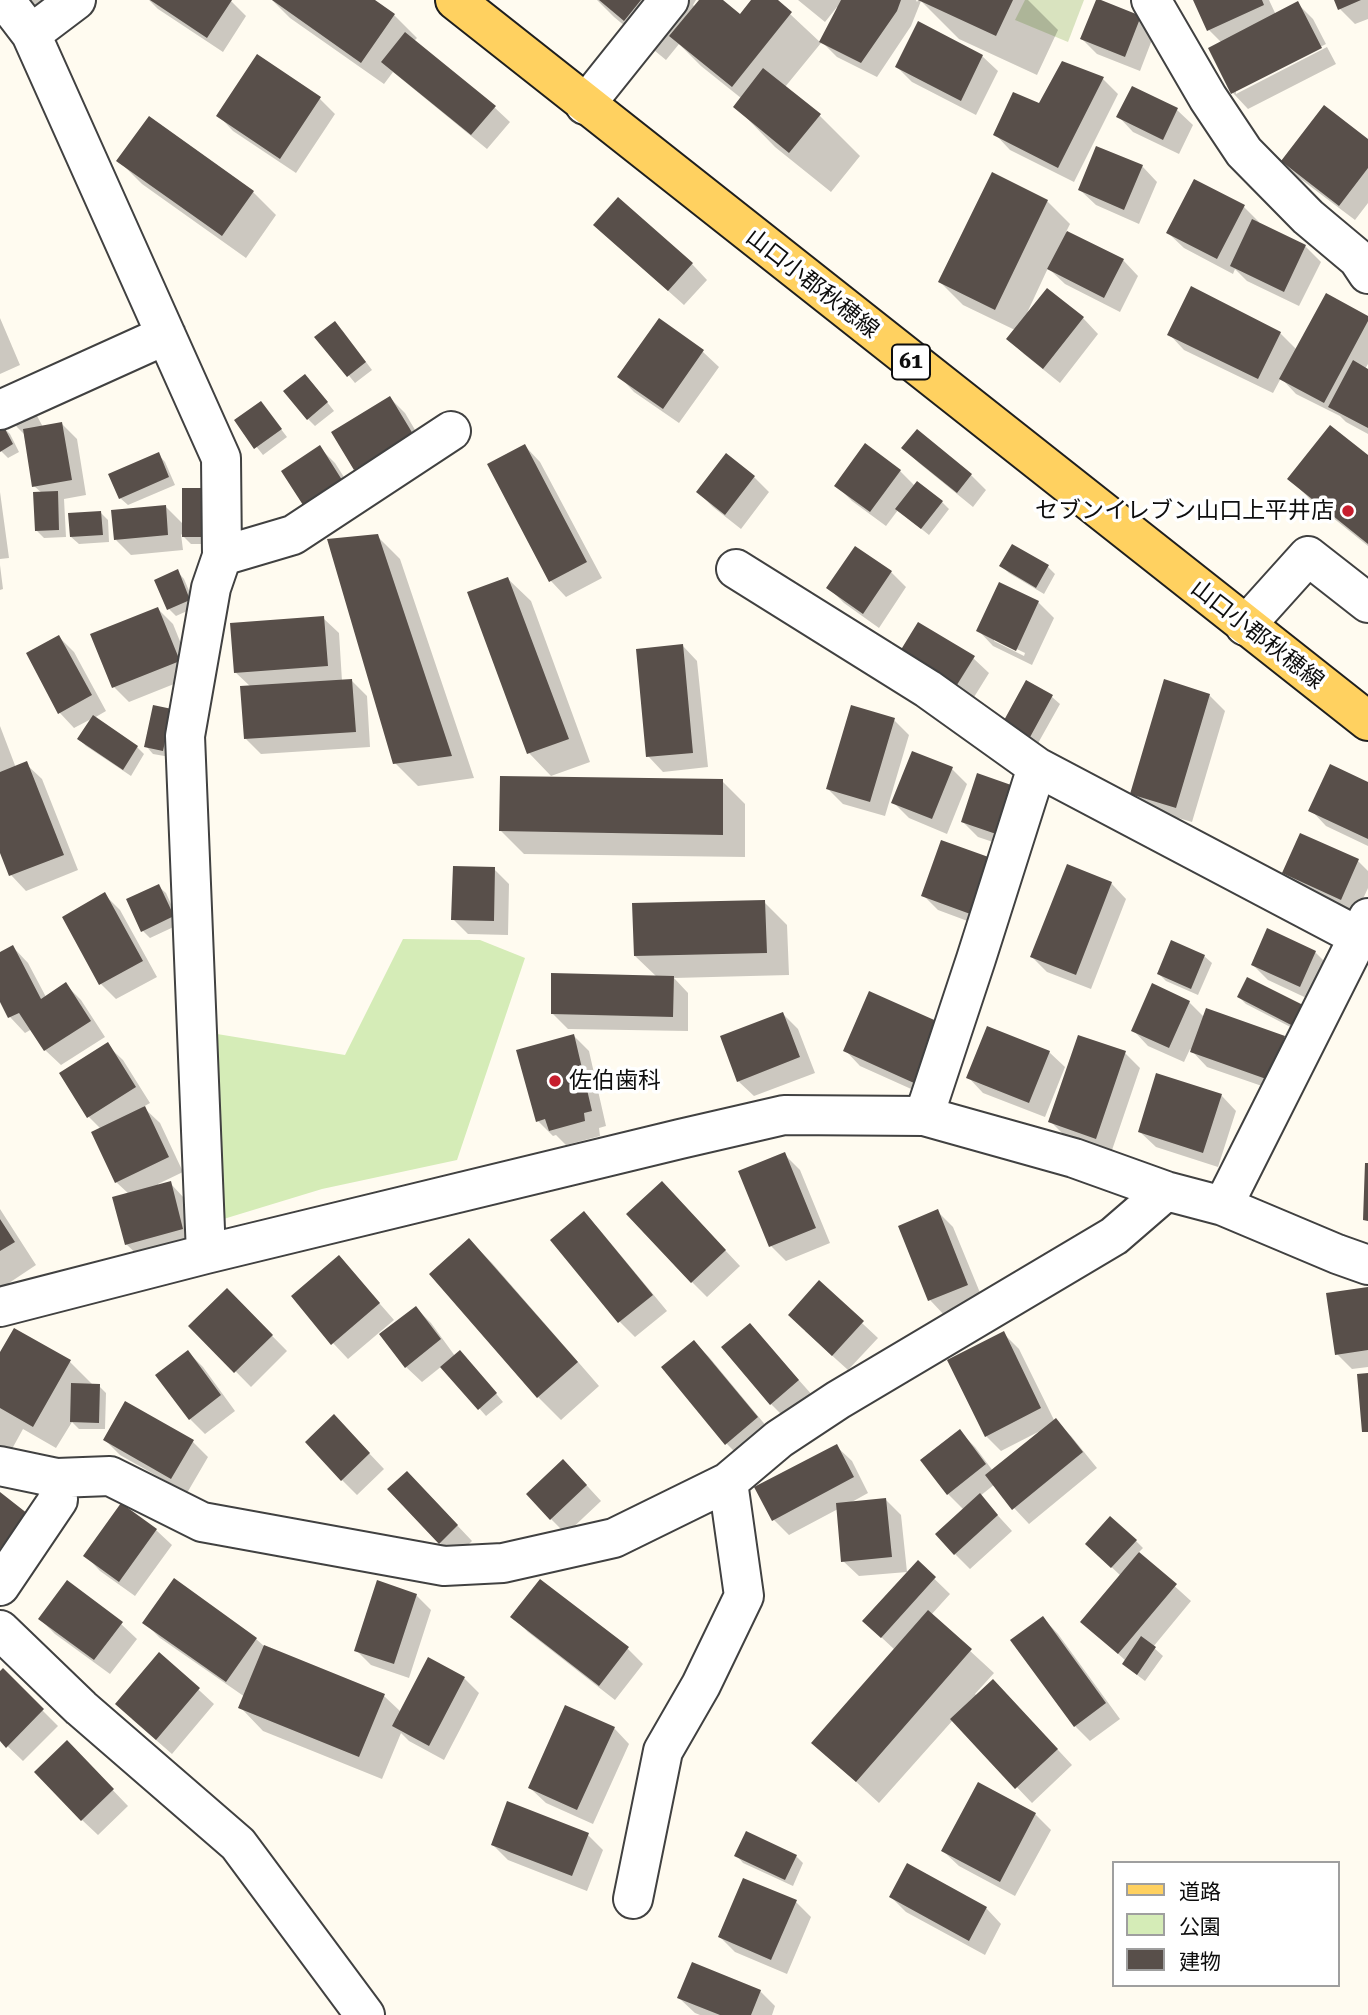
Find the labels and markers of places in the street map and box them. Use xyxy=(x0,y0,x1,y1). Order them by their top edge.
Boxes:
place label: セブンイレブン山口上平井店 xyxy=(1035,497,1334,525)
marker: セブンイレブン山口上平井店 xyxy=(1340,503,1356,519)
place label: 佐伯歯科 xyxy=(569,1067,661,1095)
marker: 佐伯歯科 xyxy=(547,1073,563,1089)

